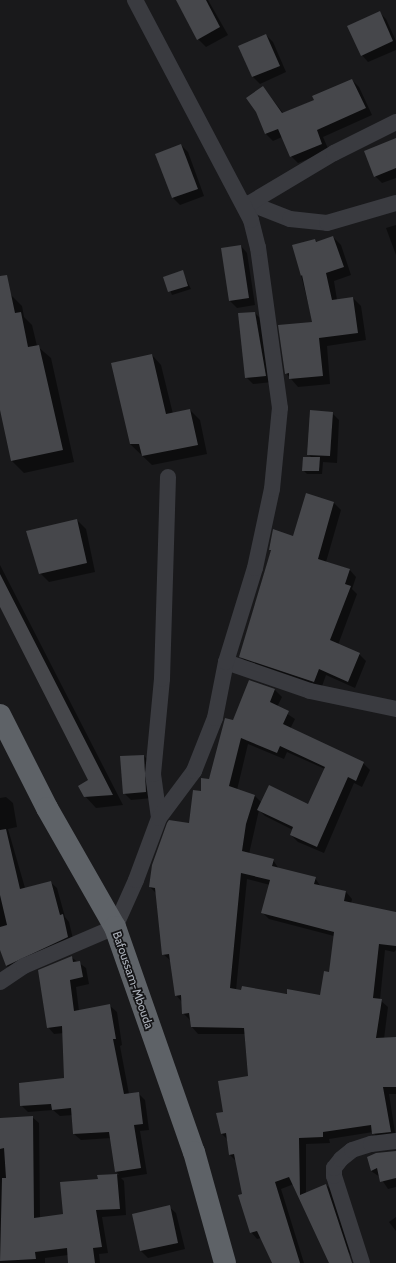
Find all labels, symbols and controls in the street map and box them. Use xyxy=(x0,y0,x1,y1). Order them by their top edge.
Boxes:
street label: Bafoussam-Mbouda xyxy=(110,929,156,1031)

